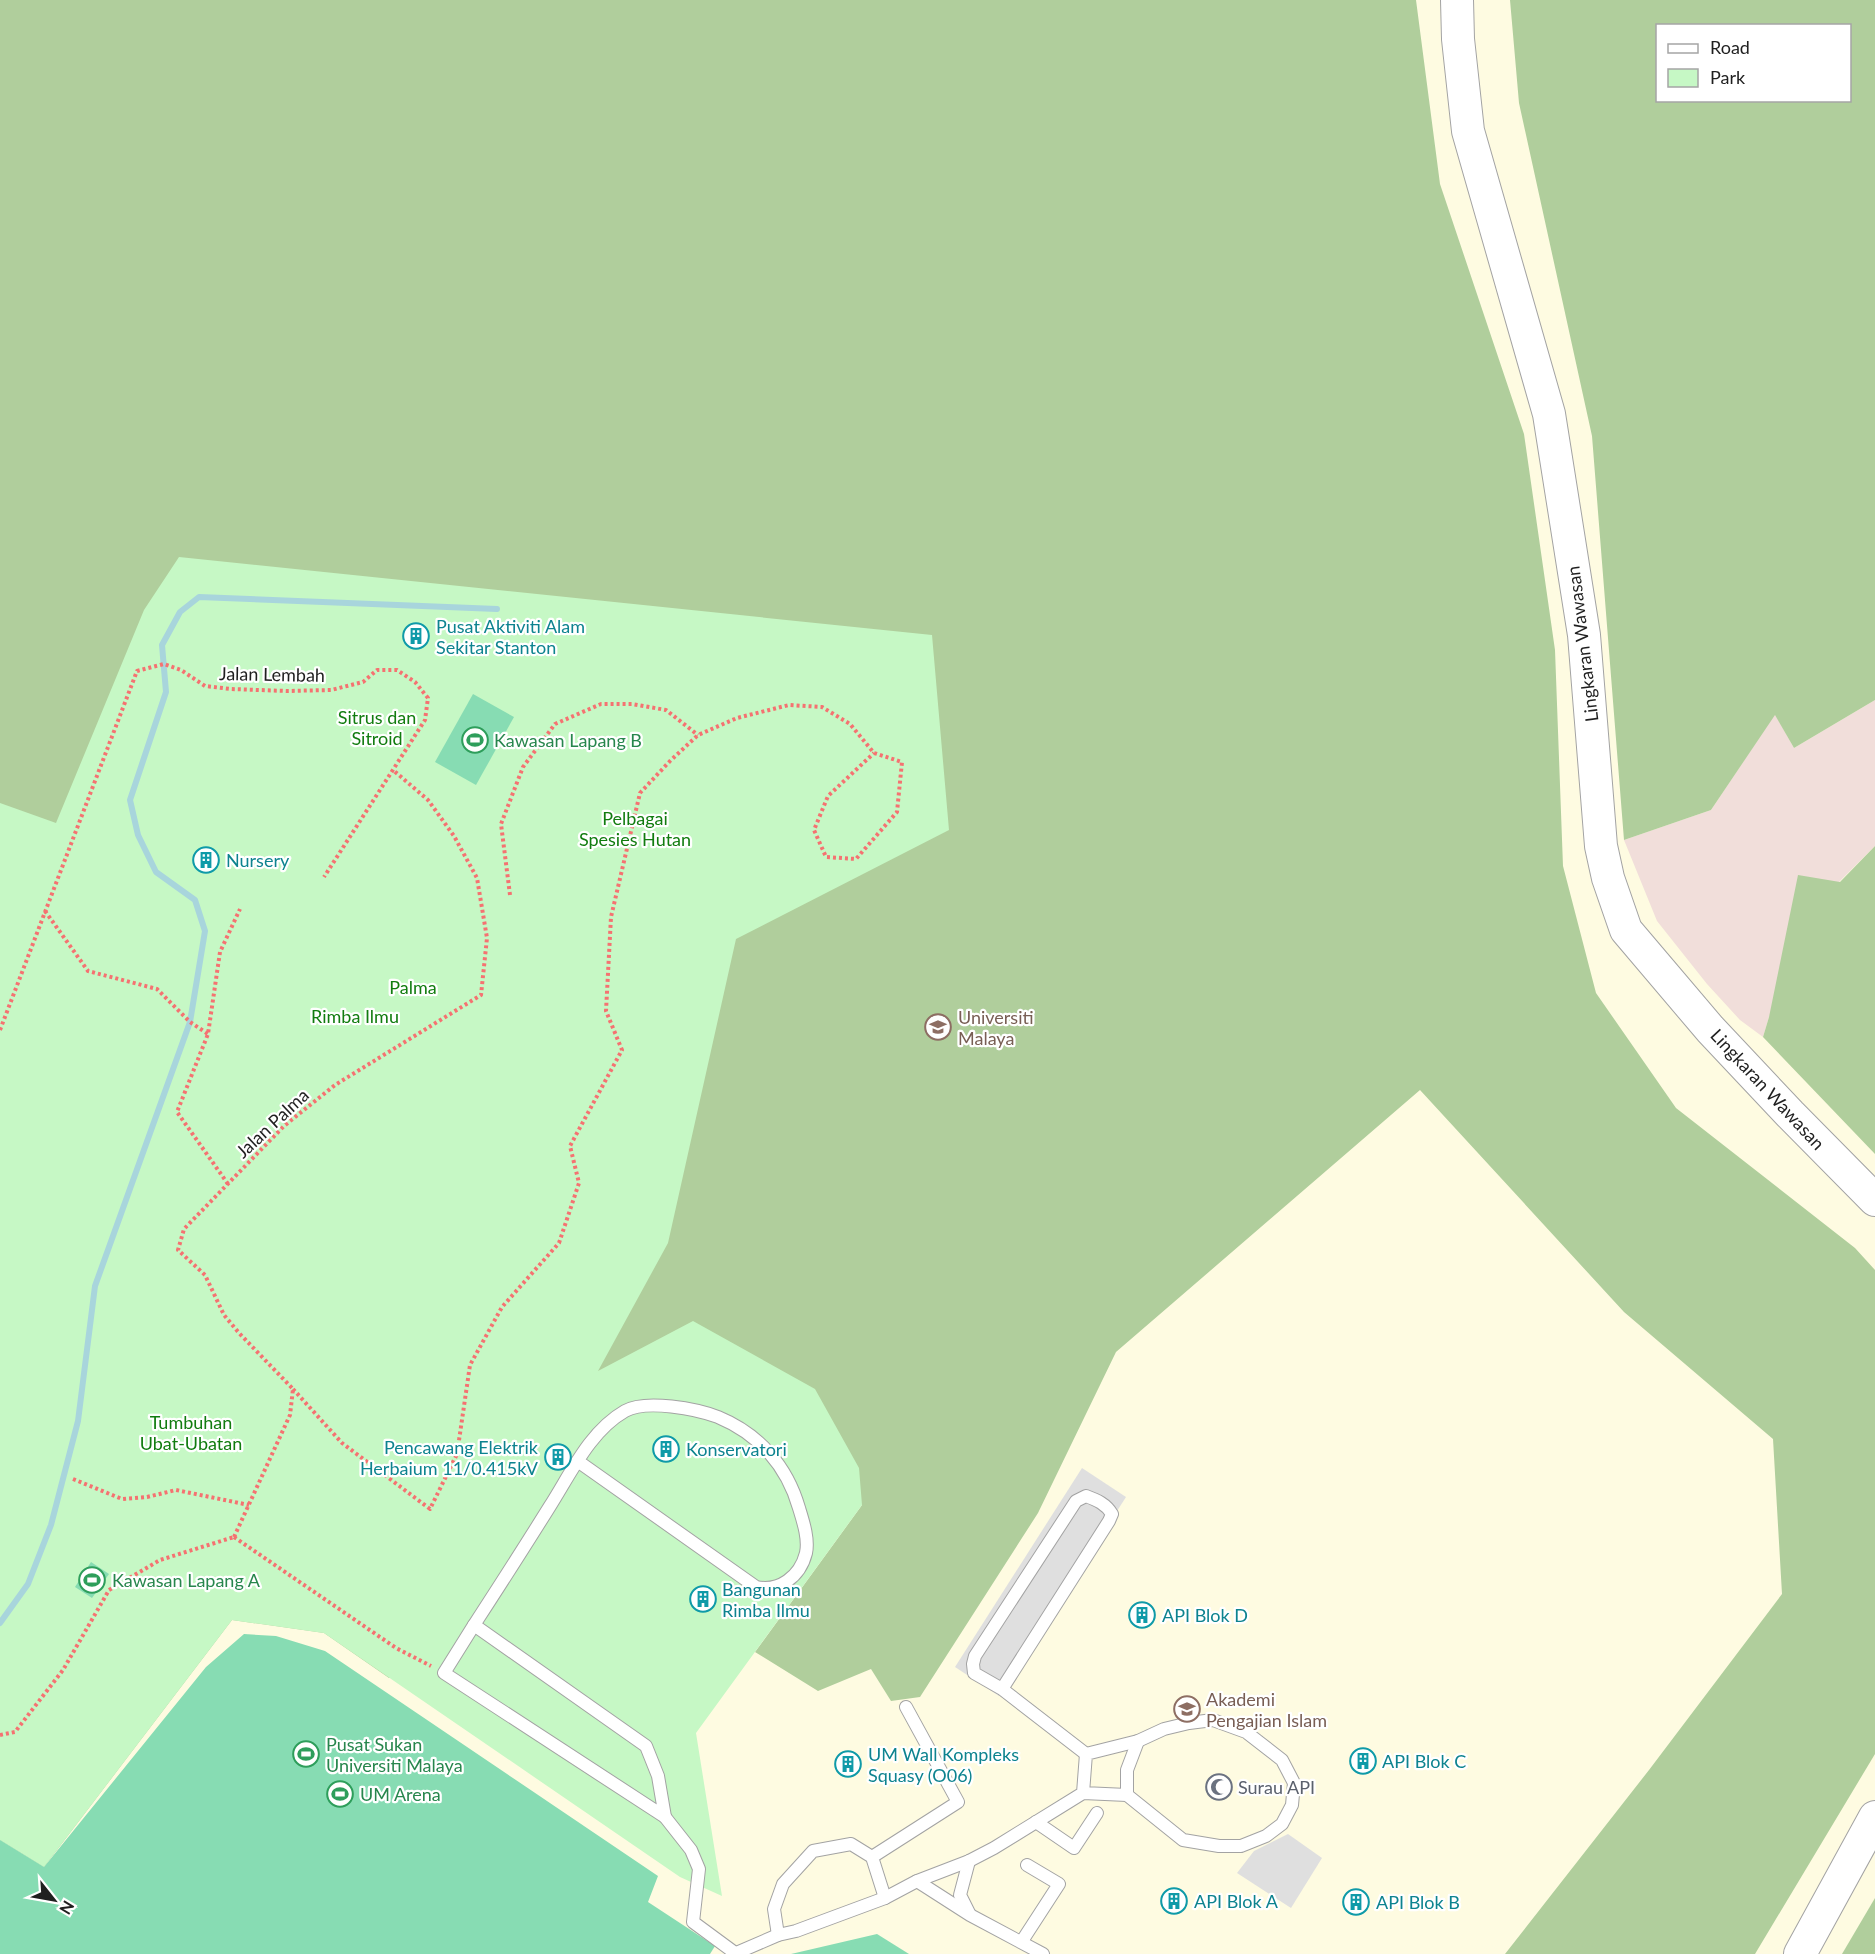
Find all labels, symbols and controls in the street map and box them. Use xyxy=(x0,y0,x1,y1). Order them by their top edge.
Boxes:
legend xyxy=(1656,24,1851,102)
text: Road xyxy=(1710,36,1750,58)
text: Park xyxy=(1710,66,1746,88)
street label: Lingkaran Wawasan xyxy=(1562,565,1602,723)
place label: Pusat Aktiviti Alam Sekitar Stanton xyxy=(436,615,585,658)
building icon: Pusat Aktiviti Alam Sekitar Stanton xyxy=(401,621,431,651)
street label: Jalan Lembah xyxy=(219,662,325,686)
park label: Sitrus dan Sitroid xyxy=(338,706,416,749)
sports icon: Kawasan Lapang B xyxy=(460,725,490,755)
place label: Kawasan Lapang B xyxy=(494,729,642,751)
park label: Pelbagai Spesies Hutan xyxy=(579,807,691,850)
building icon: Nursery xyxy=(191,845,221,875)
place label: Nursery xyxy=(226,849,290,871)
park label: Palma xyxy=(389,976,437,998)
park label: Rimba Ilmu xyxy=(311,1005,399,1027)
place label: Universiti Malaya xyxy=(958,1006,1034,1049)
school or university icon: Universiti Malaya xyxy=(923,1012,953,1042)
street label: Lingkaran Wawasan xyxy=(1706,1024,1830,1154)
street label: Jalan Palma xyxy=(231,1084,313,1162)
park label: Tumbuhan Ubat-Ubatan xyxy=(140,1411,242,1454)
building icon: Konservatori xyxy=(651,1434,681,1464)
place label: Pencawang Elektrik Herbaium 11/0.415kV xyxy=(360,1436,539,1479)
place label: Konservatori xyxy=(686,1438,787,1460)
building icon: Pencawang Elektrik Herbaium 11/0.415kV xyxy=(543,1442,573,1472)
sports icon: Kawasan Lapang A xyxy=(77,1565,107,1595)
place label: Kawasan Lapang A xyxy=(112,1569,261,1591)
place label: Bangunan Rimba Ilmu xyxy=(722,1578,810,1621)
building icon: Bangunan Rimba Ilmu xyxy=(688,1584,718,1614)
building icon: API Blok D xyxy=(1127,1600,1157,1630)
place label: API Blok D xyxy=(1162,1604,1248,1626)
place label: Akademi Pengajian Islam xyxy=(1206,1688,1327,1731)
school or university icon: Akademi Pengajian Islam xyxy=(1172,1694,1202,1724)
place label: Pusat Sukan Universiti Malaya xyxy=(326,1733,463,1776)
sports icon: Pusat Sukan Universiti Malaya xyxy=(291,1739,321,1769)
place label: UM Wall Kompleks Squasy (O06) xyxy=(868,1743,1019,1786)
building icon: API Blok C xyxy=(1348,1746,1378,1776)
building icon: UM Wall Kompleks Squasy (O06) xyxy=(833,1749,863,1779)
place label: API Blok C xyxy=(1382,1750,1466,1772)
mosque icon: Surau API xyxy=(1204,1772,1234,1802)
place label: Surau API xyxy=(1238,1776,1315,1798)
sports icon: UM Arena xyxy=(325,1779,355,1809)
place label: UM Arena xyxy=(360,1783,441,1805)
north arrow xyxy=(24,1870,84,1930)
building icon: API Blok A xyxy=(1159,1886,1189,1916)
building icon: API Blok B xyxy=(1341,1887,1371,1917)
place label: API Blok A xyxy=(1194,1890,1279,1912)
place label: API Blok B xyxy=(1376,1891,1460,1913)
text: N xyxy=(56,1898,79,1918)

